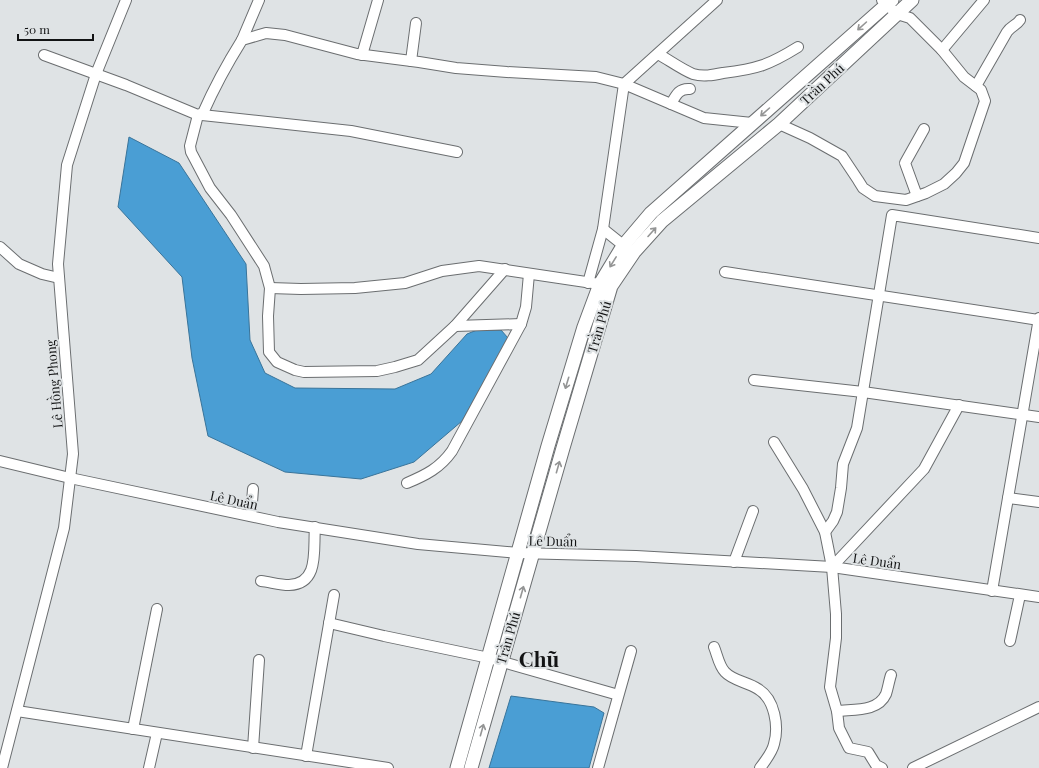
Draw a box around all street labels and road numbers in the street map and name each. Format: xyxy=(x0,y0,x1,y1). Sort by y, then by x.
street label: Trần Phú xyxy=(796,59,848,108)
street label: Trần Phú xyxy=(583,298,614,355)
street label: Lê Hồng Phong xyxy=(40,339,66,429)
street label: Lê Duẩn xyxy=(209,486,260,513)
street label: Lê Duẩn xyxy=(529,532,578,549)
street label: Lê Duẩn xyxy=(852,549,903,572)
street label: Trần Phú xyxy=(492,609,523,666)

